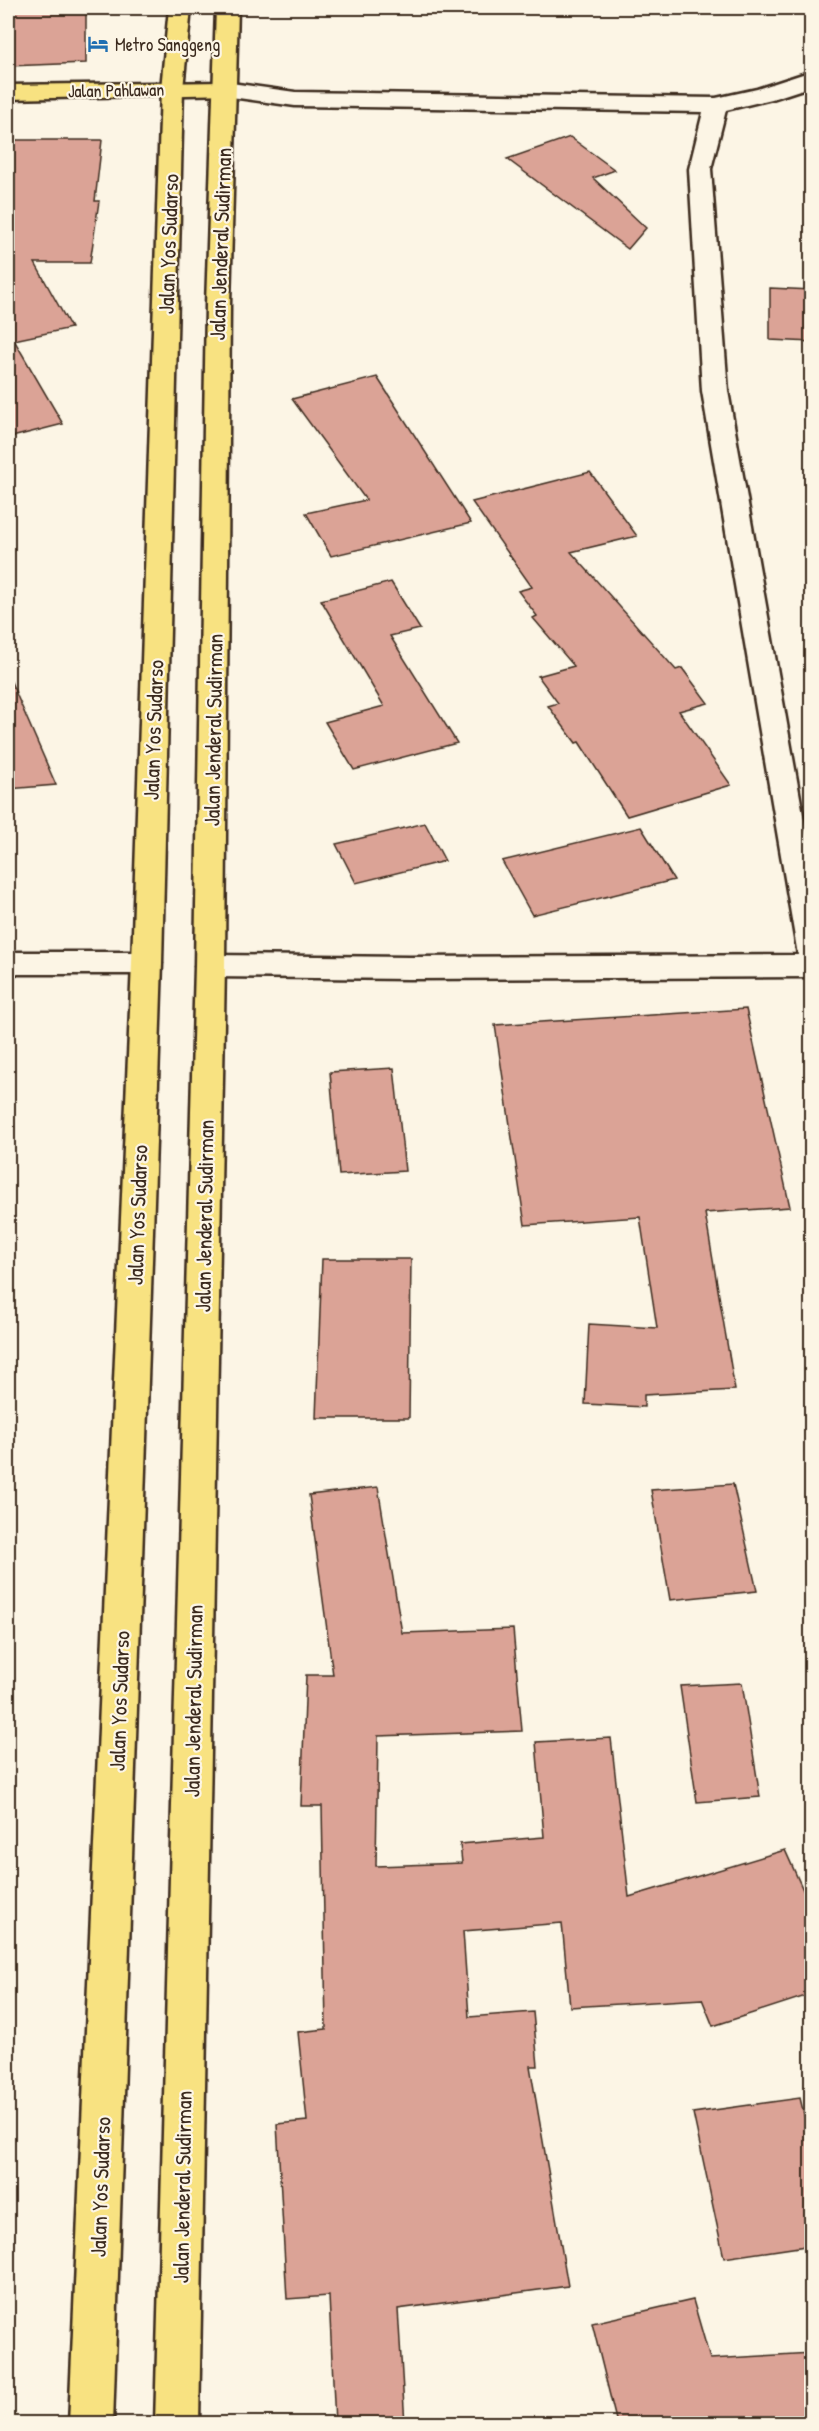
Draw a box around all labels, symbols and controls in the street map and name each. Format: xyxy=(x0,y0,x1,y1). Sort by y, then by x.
hotel icon: Metro Sanggeng xyxy=(86,32,110,56)
place label: Metro Sanggeng xyxy=(115,32,220,57)
street label: Jalan Pahlawan xyxy=(68,77,164,103)
street label: Jalan Jenderal Sudirman xyxy=(202,147,238,341)
street label: Jalan Yos Sudarso xyxy=(151,173,185,315)
street label: Jalan Jenderal Sudirman xyxy=(196,633,230,827)
street label: Jalan Yos Sudarso xyxy=(136,659,170,801)
street label: Jalan Jenderal Sudirman xyxy=(187,1119,221,1313)
street label: Jalan Yos Sudarso xyxy=(120,1144,154,1286)
street label: Jalan Jenderal Sudirman xyxy=(176,1604,210,1798)
street label: Jalan Yos Sudarso xyxy=(102,1630,136,1772)
street label: Jalan Jenderal Sudirman xyxy=(165,2090,199,2284)
street label: Jalan Yos Sudarso xyxy=(83,2116,117,2258)

